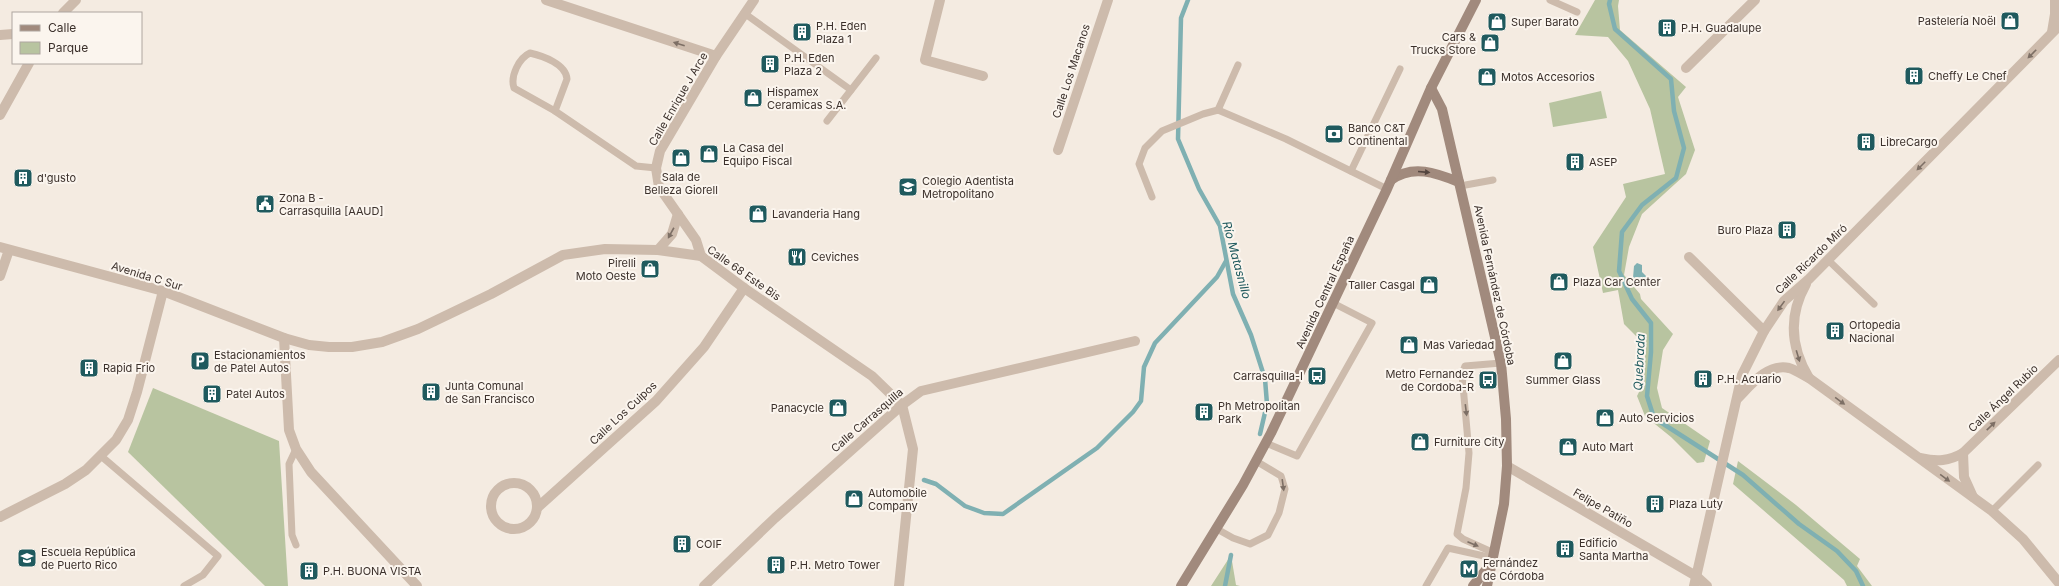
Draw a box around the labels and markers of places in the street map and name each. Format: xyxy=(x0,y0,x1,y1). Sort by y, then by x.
shop icon: Pastelería Noël xyxy=(1999,10,2021,32)
shop icon: Super Barato xyxy=(1486,11,1508,33)
place label: Pastelería Noël xyxy=(1918,14,1996,28)
place label: Super Barato xyxy=(1511,15,1579,29)
building icon: P.H. Guadalupe xyxy=(1656,17,1678,39)
place label: P.H. Eden Plaza 1 xyxy=(816,19,867,46)
building icon: P.H. Eden Plaza 1 xyxy=(791,21,813,43)
place label: P.H. Guadalupe xyxy=(1681,21,1761,35)
place label: Cars & Trucks Store xyxy=(1410,30,1476,57)
shop icon: Cars & Trucks Store xyxy=(1479,32,1501,54)
place label: P.H. Eden Plaza 2 xyxy=(784,51,835,78)
building icon: P.H. Eden Plaza 2 xyxy=(759,53,781,75)
building icon: Cheffy Le Chef xyxy=(1903,65,1925,87)
shop icon: Motos Accesorios xyxy=(1476,66,1498,88)
place label: Cheffy Le Chef xyxy=(1928,69,2007,83)
place label: Motos Accesorios xyxy=(1501,70,1595,84)
place label: Hispamex Ceramicas S.A. xyxy=(767,85,847,112)
shop icon: Hispamex Ceramicas S.A. xyxy=(742,87,764,109)
place label: Banco C&T Continental xyxy=(1348,121,1407,148)
bank icon: Banco C&T Continental xyxy=(1323,123,1345,145)
building icon: LibreCargo xyxy=(1855,131,1877,153)
place label: LibreCargo xyxy=(1880,135,1938,149)
place label: La Casa del Equipo Fiscal xyxy=(723,141,792,168)
shop icon: La Casa del Equipo Fiscal xyxy=(698,143,720,165)
shop icon: Sala de Belleza Giorell xyxy=(670,147,692,169)
building icon: ASEP xyxy=(1564,151,1586,173)
place label: ASEP xyxy=(1589,155,1617,169)
building icon: d'gusto xyxy=(12,167,34,189)
place label: Sala de Belleza Giorell xyxy=(644,170,718,197)
place label: d'gusto xyxy=(37,171,76,185)
place label: Colegio Adentista Metropolitano xyxy=(922,174,1014,201)
school or university icon: Colegio Adentista Metropolitano xyxy=(897,176,919,198)
place label: Zona B - Carrasquilla [AAUD] xyxy=(279,191,383,218)
public building icon: Zona B - Carrasquilla [AAUD] xyxy=(254,193,276,215)
shop icon: Lavanderia Hang xyxy=(747,203,769,225)
place label: Lavanderia Hang xyxy=(772,207,860,221)
building icon: Buro Plaza xyxy=(1776,219,1798,241)
place label: Buro Plaza xyxy=(1718,223,1773,237)
restaurant icon: Ceviches xyxy=(786,246,808,268)
place label: Ceviches xyxy=(811,250,859,264)
place label: Pirelli Moto Oeste xyxy=(576,256,636,283)
shop icon: Pirelli Moto Oeste xyxy=(639,258,661,280)
shop icon: Plaza Car Center xyxy=(1548,271,1570,293)
shop icon: Taller Casgal xyxy=(1418,274,1440,296)
place label: Plaza Car Center xyxy=(1573,275,1661,289)
place label: Taller Casgal xyxy=(1348,278,1415,292)
place label: Ortopedia Nacional xyxy=(1849,318,1901,345)
building icon: Ortopedia Nacional xyxy=(1824,320,1846,342)
shop icon: Mas Variedad xyxy=(1398,334,1420,356)
place label: Mas Variedad xyxy=(1423,338,1494,352)
place label: Estacionamientos de Patel Autos xyxy=(214,348,306,375)
parking icon: Estacionamientos de Patel Autos xyxy=(189,350,211,372)
shop icon: Summer Glass xyxy=(1552,350,1574,372)
building icon: Rapid Frio xyxy=(78,357,100,379)
place label: Rapid Frio xyxy=(103,361,156,375)
bus stop icon: Carrasquilla-I xyxy=(1306,365,1328,387)
place label: Metro Fernandez de Cordoba-R xyxy=(1385,367,1474,394)
building icon: P.H. Acuario xyxy=(1692,368,1714,390)
place label: Carrasquilla-I xyxy=(1233,369,1303,383)
bus stop icon: Metro Fernandez de Cordoba-R xyxy=(1477,369,1499,391)
place label: P.H. Acuario xyxy=(1717,372,1782,386)
place label: Summer Glass xyxy=(1525,373,1601,387)
place label: Junta Comunal de San Francisco xyxy=(445,379,535,406)
building icon: Junta Comunal de San Francisco xyxy=(420,381,442,403)
building icon: Patel Autos xyxy=(201,383,223,405)
place label: Patel Autos xyxy=(226,387,285,401)
shop icon: Panacycle xyxy=(827,397,849,419)
place label: Ph Metropolitan Park xyxy=(1218,399,1300,426)
place label: Panacycle xyxy=(771,401,824,415)
building icon: Ph Metropolitan Park xyxy=(1193,401,1215,423)
shop icon: Auto Servicios xyxy=(1594,407,1616,429)
place label: Auto Servicios xyxy=(1619,411,1694,425)
shop icon: Furniture City xyxy=(1409,431,1431,453)
place label: Furniture City xyxy=(1434,435,1504,449)
shop icon: Auto Mart xyxy=(1557,436,1579,458)
place label: Auto Mart xyxy=(1582,440,1634,454)
place label: Automobile Company xyxy=(868,486,927,513)
shop icon: Automobile Company xyxy=(843,488,865,510)
building icon: Plaza Luty xyxy=(1644,493,1666,515)
place label: Plaza Luty xyxy=(1669,497,1723,511)
building icon: COIF xyxy=(671,533,693,555)
place label: Edificio Santa Martha xyxy=(1579,536,1648,563)
place label: COIF xyxy=(696,537,722,551)
building icon: Edificio Santa Martha xyxy=(1554,538,1576,560)
place label: Escuela República de Puerto Rico xyxy=(41,545,136,572)
school or university icon: Escuela República de Puerto Rico xyxy=(16,547,38,569)
building icon: P.H. Metro Tower xyxy=(765,554,787,576)
place label: Fernández de Córdoba xyxy=(1483,556,1544,583)
place label: P.H. Metro Tower xyxy=(790,558,880,572)
metro station icon: Fernández de Córdoba xyxy=(1458,558,1480,580)
building icon: P.H. BUONA VISTA xyxy=(298,560,320,582)
place label: P.H. BUONA VISTA xyxy=(323,564,422,578)

